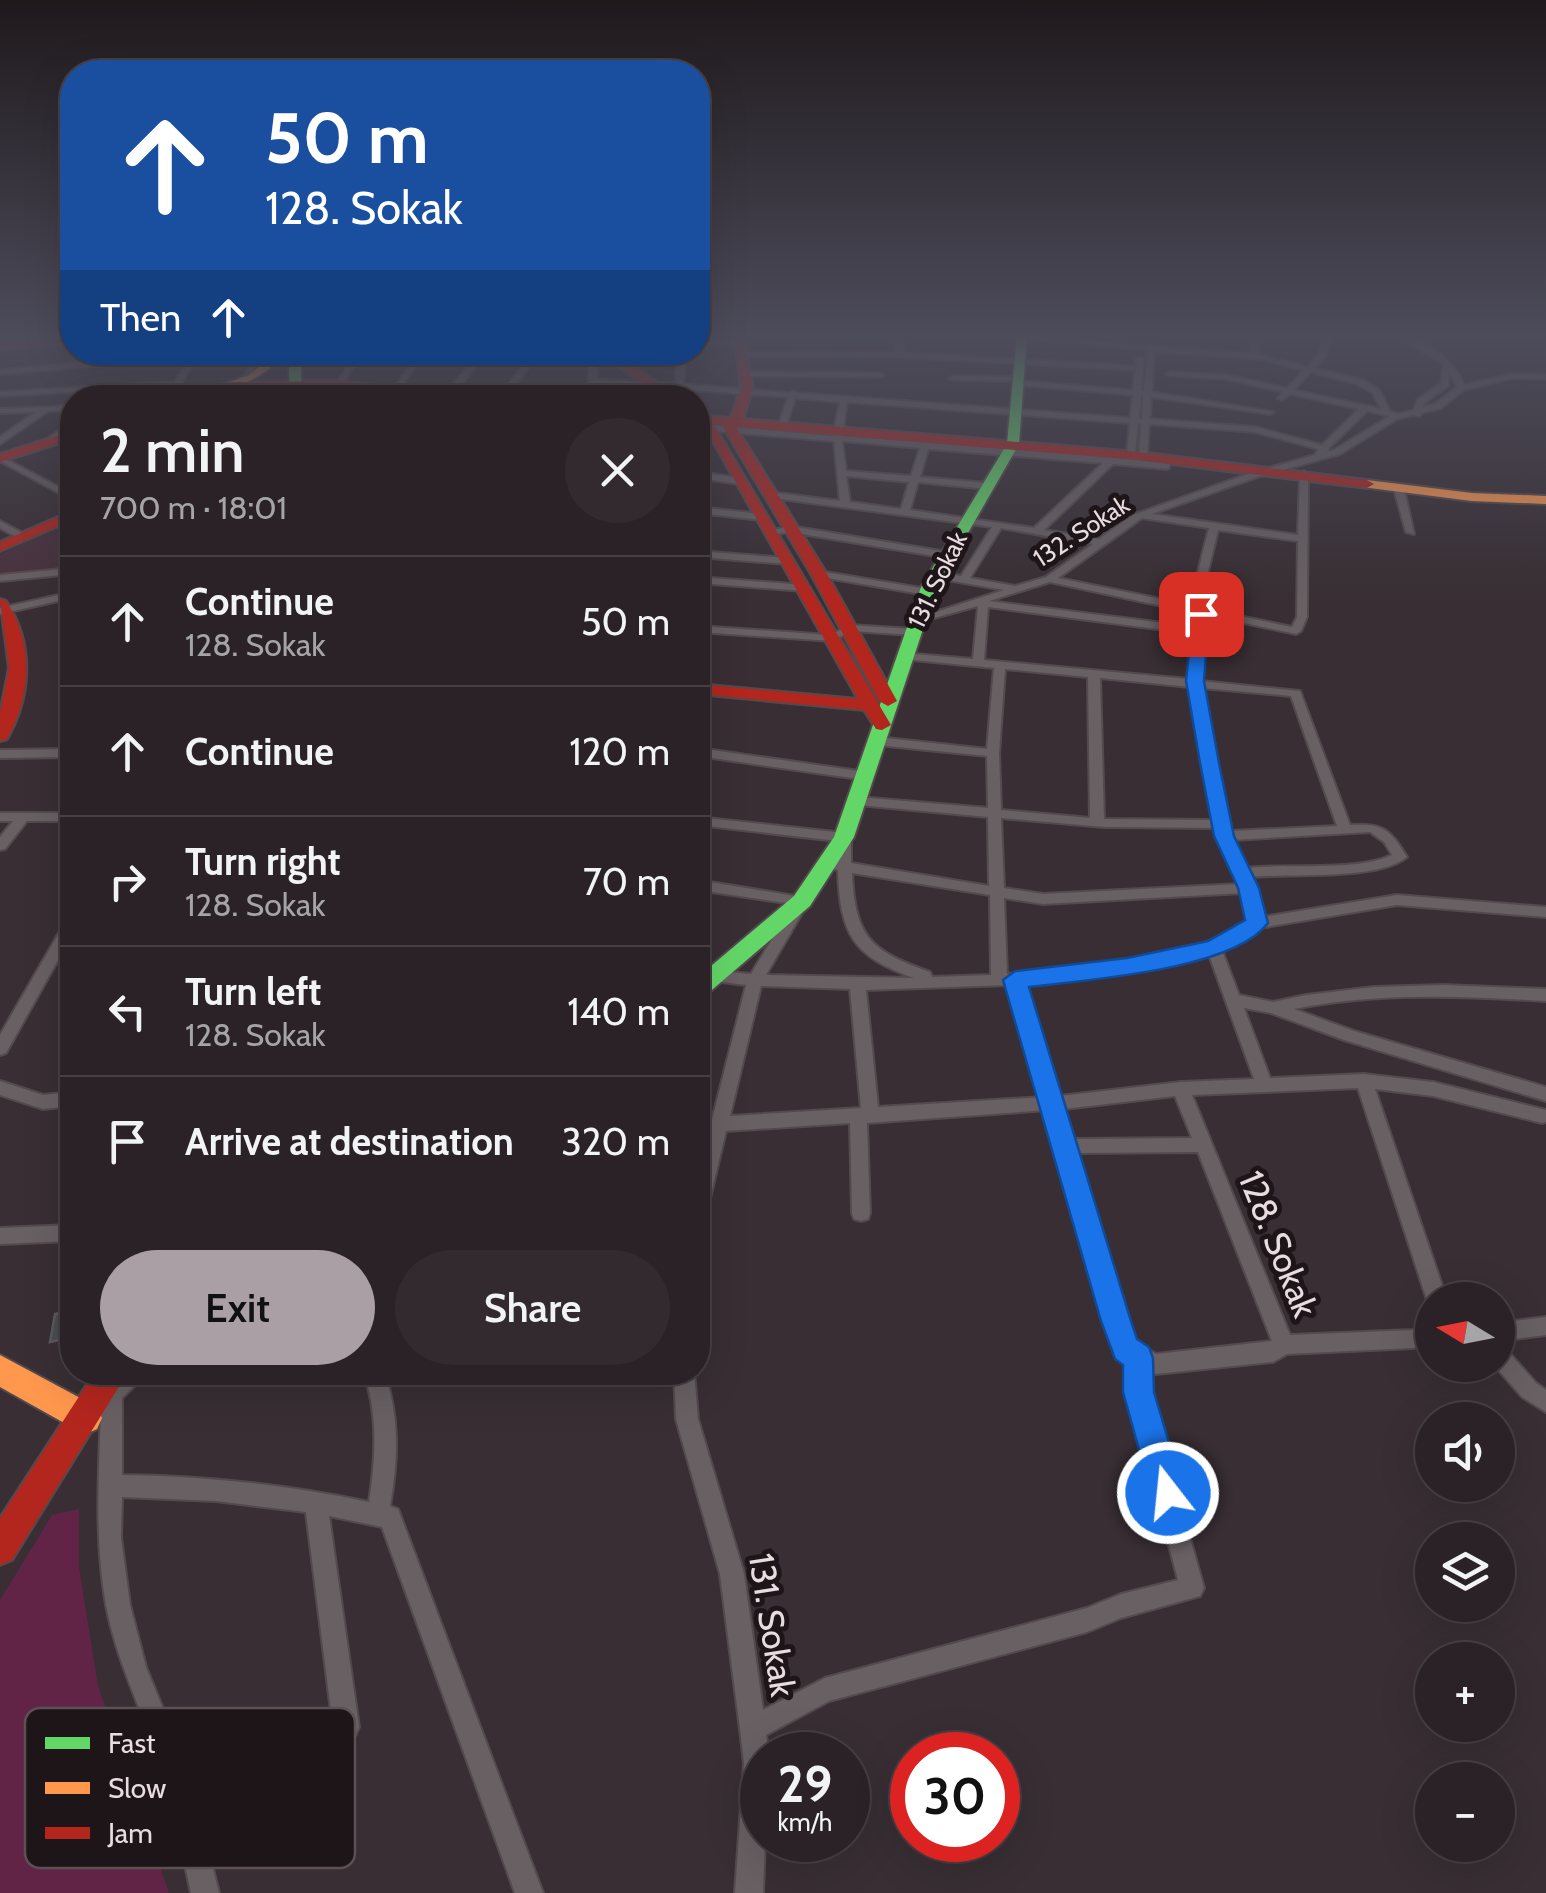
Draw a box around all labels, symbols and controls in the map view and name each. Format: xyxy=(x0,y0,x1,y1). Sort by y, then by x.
text: 50 m xyxy=(265,95,429,181)
icon: ahead xyxy=(100,100,230,230)
text: 128. Sokak xyxy=(265,181,463,235)
icon: ahead xyxy=(201,290,256,345)
text: Then xyxy=(100,294,181,341)
text: 2 min xyxy=(100,414,245,487)
button: close xyxy=(565,418,670,523)
text: 700 m · 18:01 xyxy=(100,488,287,527)
street label: 132. Sokak xyxy=(1027,489,1135,573)
street label: 131. Sokak xyxy=(901,526,973,633)
pin xyxy=(1159,572,1244,657)
text: Continue xyxy=(185,578,334,625)
icon: arrive xyxy=(1174,587,1229,642)
icon: ahead xyxy=(100,594,155,649)
text: 50 m xyxy=(581,598,670,645)
text: 128. Sokak xyxy=(185,625,326,664)
icon: ahead xyxy=(100,724,155,779)
text: Continue xyxy=(185,728,334,775)
text: 120 m xyxy=(569,728,670,775)
text: Turn right xyxy=(185,838,341,885)
icon: right xyxy=(100,854,155,909)
text: 70 m xyxy=(583,858,670,905)
text: 128. Sokak xyxy=(185,885,326,924)
text: Turn left xyxy=(185,968,321,1015)
icon: left xyxy=(100,984,155,1039)
text: 140 m xyxy=(567,988,670,1035)
text: 128. Sokak xyxy=(185,1015,326,1054)
icon: arrive xyxy=(100,1114,155,1169)
text: Arrive at destination xyxy=(185,1118,514,1165)
text: 320 m xyxy=(561,1118,670,1165)
street label: 128. Sokak xyxy=(1230,1164,1327,1323)
button: Exit xyxy=(100,1250,375,1365)
button: Share xyxy=(395,1250,670,1365)
north arrow xyxy=(1415,1282,1515,1382)
map controls xyxy=(1415,1282,1515,1862)
button: sound xyxy=(1415,1402,1515,1502)
position arrow xyxy=(1116,1441,1220,1545)
button: layers xyxy=(1415,1522,1515,1622)
street label: 131. Sokak xyxy=(740,1550,805,1700)
button: + xyxy=(1415,1642,1515,1742)
legend xyxy=(25,1708,355,1868)
text: Fast xyxy=(108,1726,156,1760)
speed limit sign: 30 xyxy=(890,1732,1020,1862)
text: 29 xyxy=(778,1754,832,1815)
button: − xyxy=(1415,1762,1515,1862)
text: Slow xyxy=(108,1771,166,1805)
text: km/h xyxy=(778,1807,832,1837)
text: Jam xyxy=(107,1816,153,1850)

